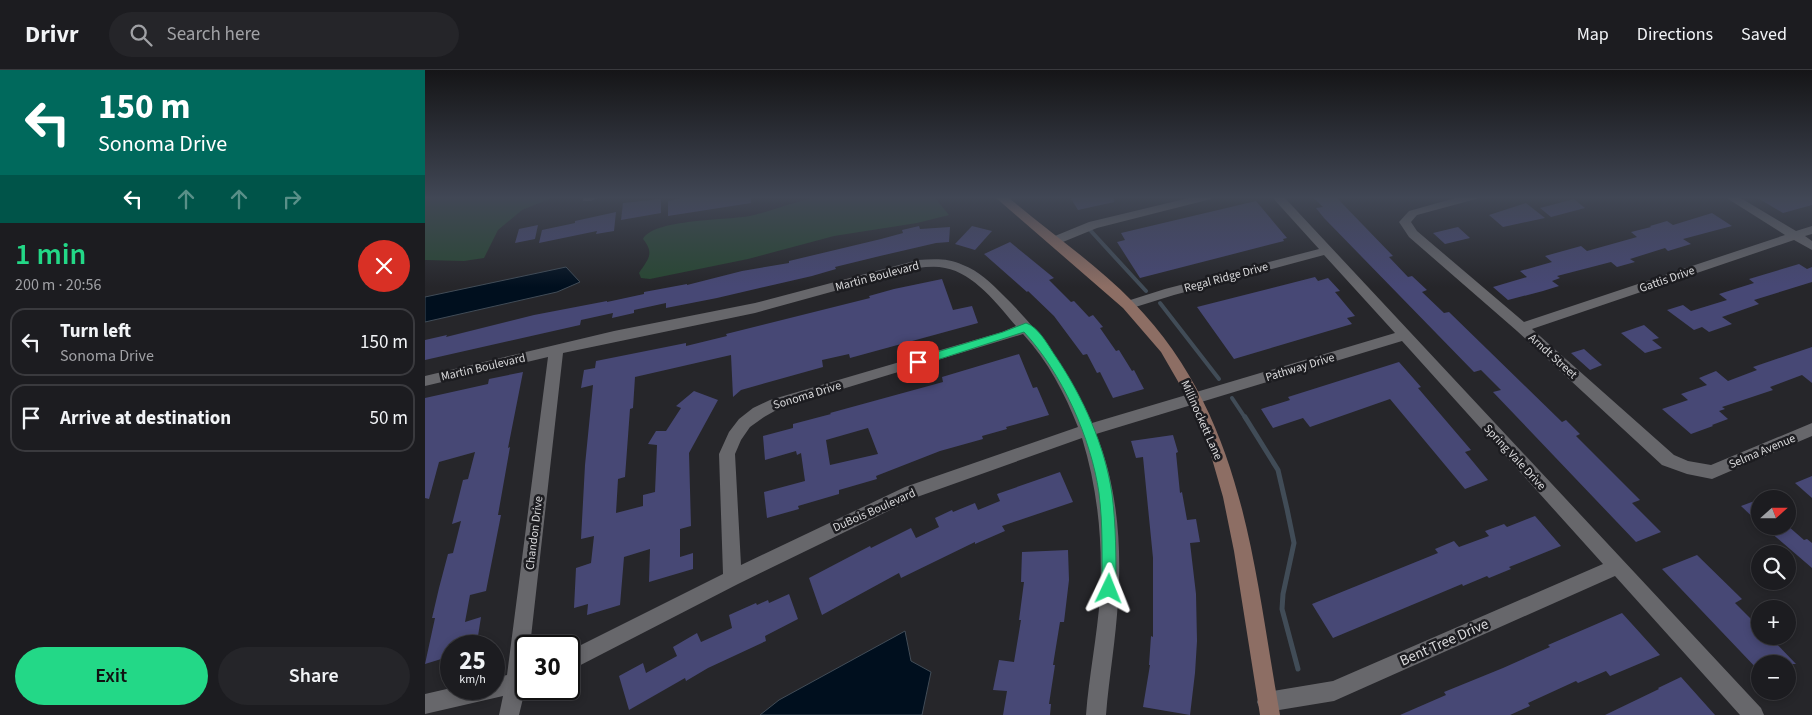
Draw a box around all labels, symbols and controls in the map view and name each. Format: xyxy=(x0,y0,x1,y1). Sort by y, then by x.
search box xyxy=(109,12,459,57)
text: Drivr xyxy=(25,17,79,52)
icon: search xyxy=(127,21,155,49)
text: Search here xyxy=(167,21,260,48)
text: Map xyxy=(1577,22,1609,47)
text: Directions xyxy=(1637,22,1713,47)
text: Saved xyxy=(1741,22,1787,47)
text: 150 m xyxy=(98,82,190,132)
icon: left xyxy=(15,90,80,155)
text: Sonoma Drive xyxy=(98,128,227,160)
icon: left xyxy=(119,185,147,213)
icon: ahead xyxy=(172,185,200,213)
icon: ahead xyxy=(225,185,253,213)
icon: right xyxy=(278,185,306,213)
text: 1 min xyxy=(15,233,86,276)
button: close xyxy=(358,240,410,292)
street label: Martin Boulevard xyxy=(833,257,921,296)
street label: Regal Ridge Drive xyxy=(1182,258,1270,297)
street label: Gattis Drive xyxy=(1637,262,1697,297)
text: 200 m · 20:56 xyxy=(15,274,102,296)
text: Turn left xyxy=(60,318,131,345)
icon: left xyxy=(17,328,45,356)
text: 150 m xyxy=(360,329,408,356)
street label: Arndt Street xyxy=(1525,330,1581,383)
pin xyxy=(897,341,939,383)
text: Sonoma Drive xyxy=(60,345,154,367)
icon: arrive xyxy=(904,348,932,376)
street label: Pathway Drive xyxy=(1264,349,1337,386)
street label: Martin Boulevard xyxy=(439,350,527,385)
street label: Sonoma Drive xyxy=(771,377,843,414)
street label: Millinockett Lane xyxy=(1176,378,1227,463)
icon: arrive xyxy=(17,404,45,432)
text: Arrive at destination xyxy=(60,405,231,432)
text: 50 m xyxy=(370,405,408,432)
street label: Spring Vale Drive xyxy=(1480,421,1550,494)
street label: Selma Avenue xyxy=(1726,430,1798,473)
street label: DuBois Boulevard xyxy=(830,485,918,536)
north arrow xyxy=(1751,490,1796,535)
map controls xyxy=(1751,490,1796,700)
street label: Chandon Drive xyxy=(522,495,547,571)
button: search xyxy=(1751,545,1796,590)
position arrow xyxy=(1082,562,1134,614)
button: + xyxy=(1751,600,1796,645)
street label: Bent Tree Drive xyxy=(1396,613,1492,671)
speed limit sign: 30 xyxy=(515,635,580,700)
text: 25 xyxy=(459,643,486,679)
button: Exit xyxy=(15,647,208,705)
button: Share xyxy=(218,647,410,705)
button: − xyxy=(1751,655,1796,700)
text: km/h xyxy=(459,671,486,688)

